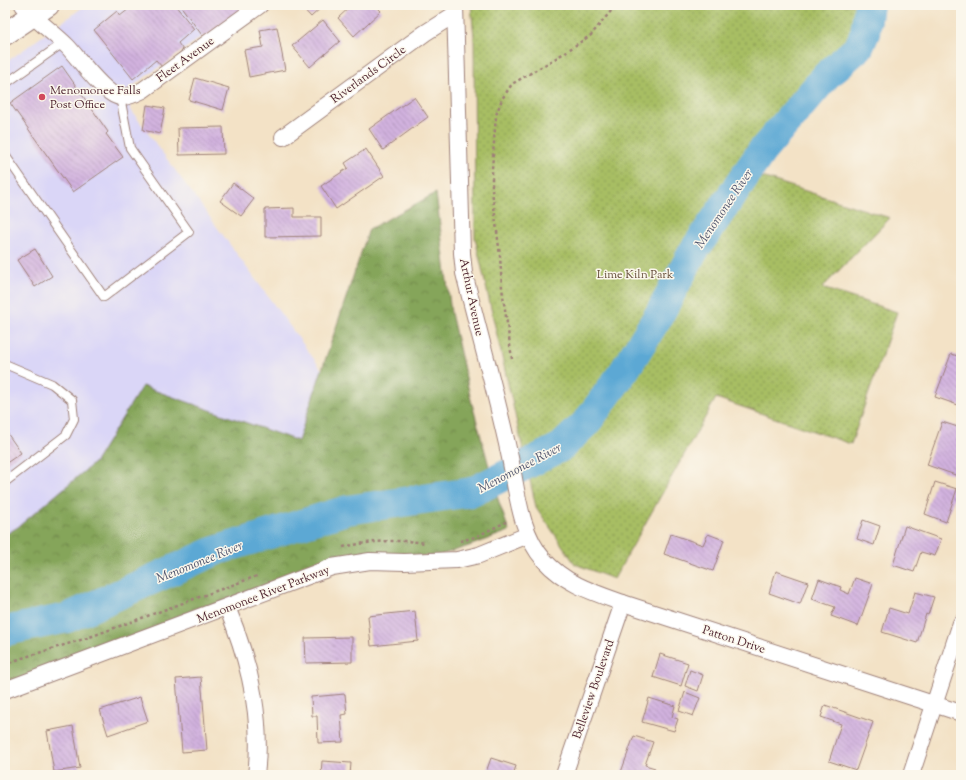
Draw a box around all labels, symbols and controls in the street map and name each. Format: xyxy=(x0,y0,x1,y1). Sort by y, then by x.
street label: Fleet Avenue xyxy=(153,32,219,87)
street label: Riverlands Circle xyxy=(327,41,410,108)
place label: Menomonee Falls Post Office xyxy=(50,82,141,114)
marker: Menomonee Falls Post Office xyxy=(37,92,47,102)
water label: Menomonee River xyxy=(691,166,758,252)
street label: Arthur Avenue xyxy=(454,257,488,338)
park label: Lime Kiln Park xyxy=(597,266,674,284)
water label: Menomonee River xyxy=(475,439,565,498)
water label: Menomonee River xyxy=(154,537,246,588)
street label: Menomonee River Parkway xyxy=(194,561,332,629)
street label: Patton Drive xyxy=(700,621,768,659)
street label: Belleview Boulevard xyxy=(568,637,619,742)

